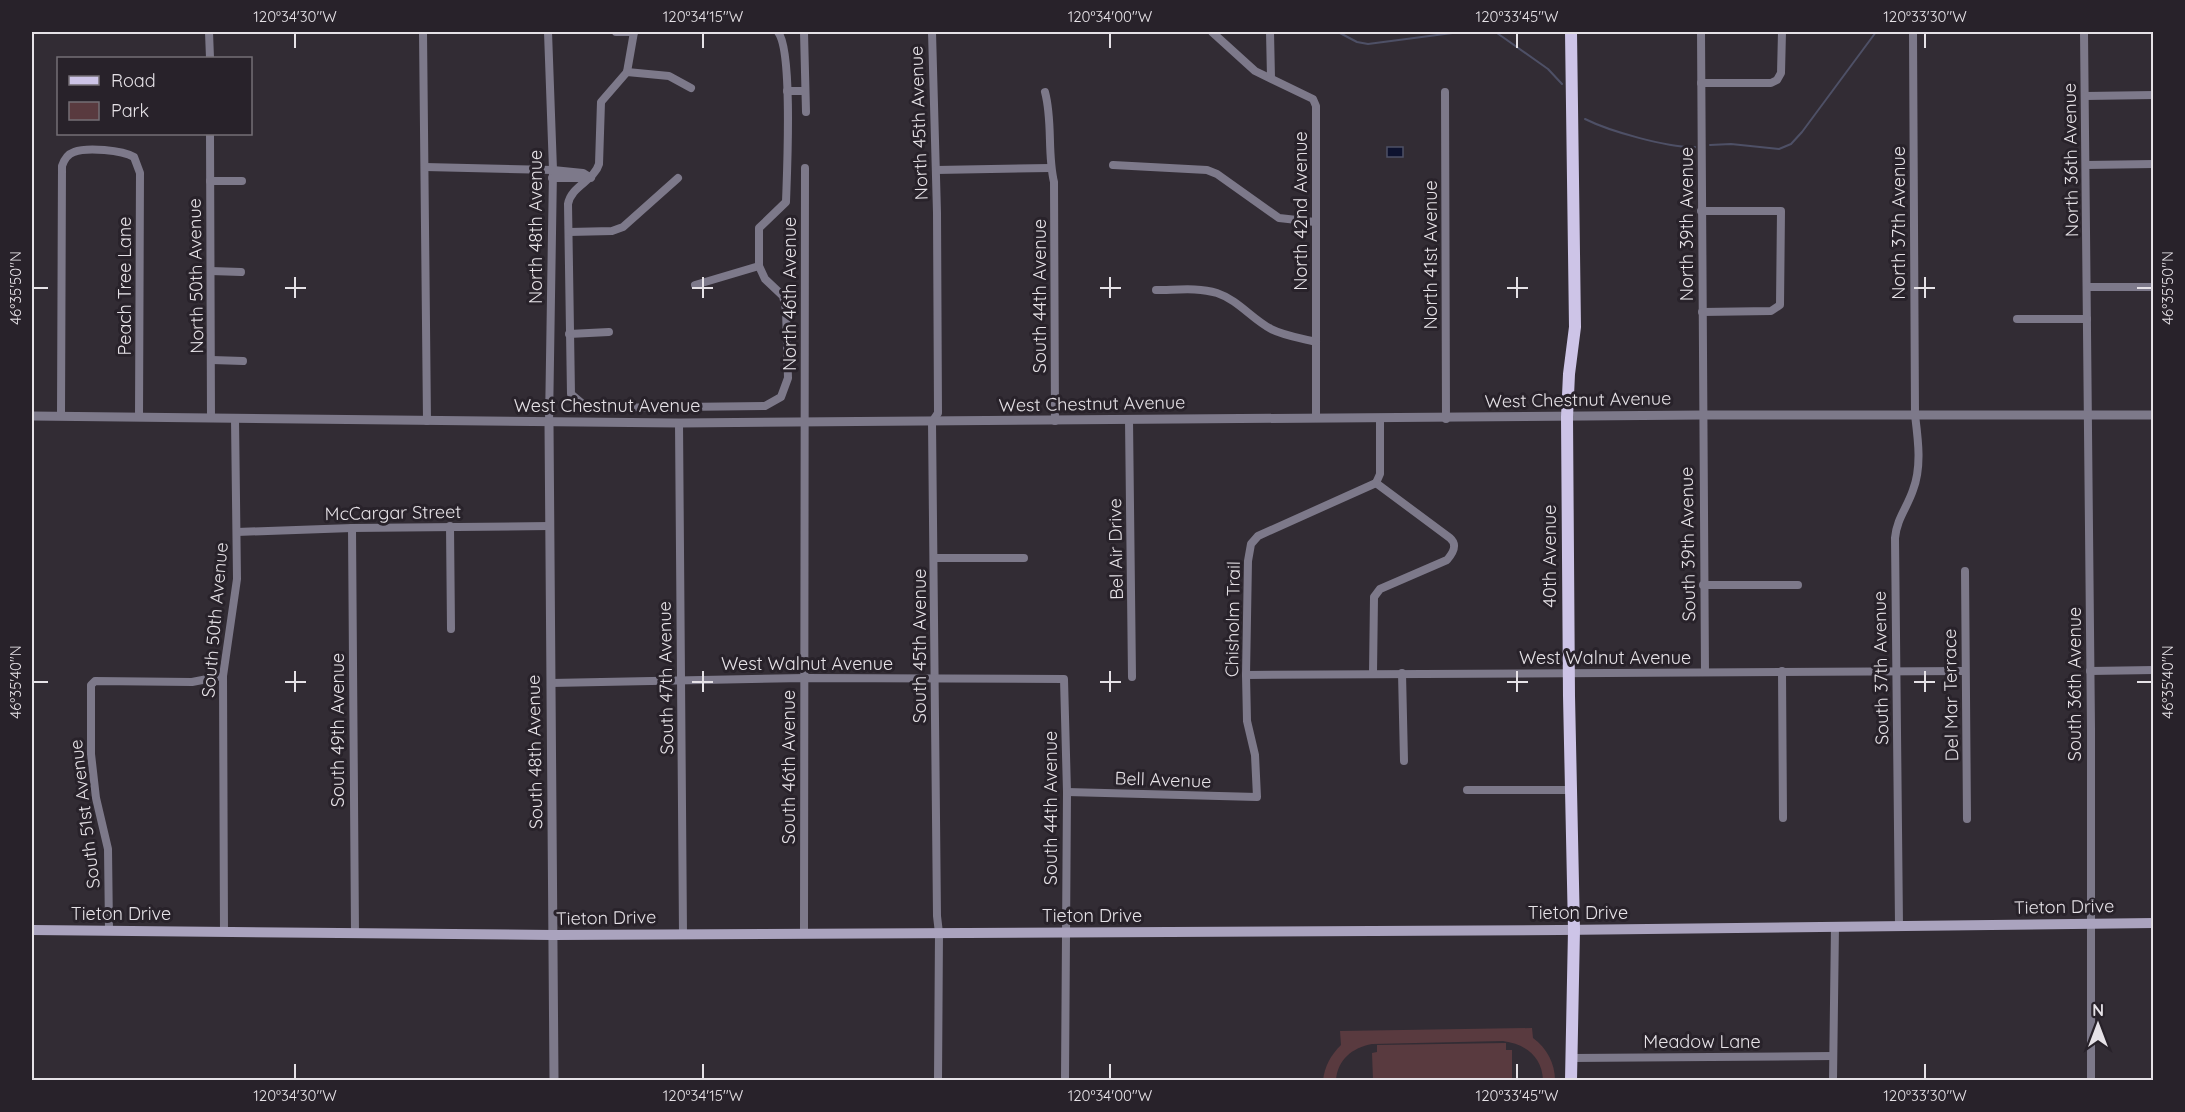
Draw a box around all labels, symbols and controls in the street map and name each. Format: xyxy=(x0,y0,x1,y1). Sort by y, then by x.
text: 120°34'30"W xyxy=(253,7,337,26)
text: 120°34'15"W xyxy=(663,7,744,26)
text: 120°34'00"W xyxy=(1068,7,1153,26)
text: 120°33'45"W xyxy=(1476,7,1559,26)
text: 120°33'30"W xyxy=(1883,7,1967,26)
street label: North 45th Avenue xyxy=(904,45,933,201)
legend xyxy=(57,57,252,135)
text: Road xyxy=(111,69,156,92)
street label: North 36th Avenue xyxy=(2058,83,2083,237)
text: Park xyxy=(111,99,149,122)
street label: North 42nd Avenue xyxy=(1289,131,1312,291)
street label: North 37th Avenue xyxy=(1887,146,1910,300)
street label: North 39th Avenue xyxy=(1675,147,1698,301)
street label: North 48th Avenue xyxy=(524,150,547,304)
street label: North 41st Avenue xyxy=(1419,180,1442,330)
street label: North 50th Avenue xyxy=(183,198,208,354)
street label: Peach Tree Lane xyxy=(113,217,136,355)
street label: North 46th Avenue xyxy=(778,217,801,371)
street label: South 44th Avenue xyxy=(1028,219,1051,373)
text: 46°35'50"N xyxy=(6,251,25,325)
text: 46°35'50"N xyxy=(2158,251,2177,325)
street label: West Chestnut Avenue xyxy=(1484,386,1672,413)
street label: West Chestnut Avenue xyxy=(998,390,1186,417)
street label: West Chestnut Avenue xyxy=(514,394,700,417)
street label: South 39th Avenue xyxy=(1675,466,1700,622)
street label: Bel Air Drive xyxy=(1103,498,1128,600)
street label: McCargar Street xyxy=(324,500,461,525)
street label: 40th Avenue xyxy=(1538,505,1561,608)
street label: South 50th Avenue xyxy=(196,541,233,699)
street label: Chisholm Trail xyxy=(1220,561,1245,677)
street label: South 45th Avenue xyxy=(908,569,931,723)
street label: South 37th Avenue xyxy=(1868,591,1893,745)
street label: South 47th Avenue xyxy=(653,601,678,755)
street label: South 36th Avenue xyxy=(2063,607,2086,761)
street label: Del Mar Terrace xyxy=(1938,628,1963,762)
text: 46°35'40"N xyxy=(6,645,25,719)
text: 46°35'40"N xyxy=(2158,645,2177,719)
street label: West Walnut Avenue xyxy=(1519,646,1691,669)
street label: West Walnut Avenue xyxy=(721,652,893,675)
street label: South 49th Avenue xyxy=(326,653,349,807)
street label: South 48th Avenue xyxy=(522,675,547,829)
street label: South 46th Avenue xyxy=(777,690,800,844)
street label: South 44th Avenue xyxy=(1039,731,1062,885)
street label: South 51st Avenue xyxy=(64,738,105,890)
street label: Bell Avenue xyxy=(1114,766,1212,793)
street label: Tieton Drive xyxy=(2014,894,2114,919)
street label: Tieton Drive xyxy=(1528,901,1628,924)
street label: Tieton Drive xyxy=(71,902,171,925)
street label: Tieton Drive xyxy=(1042,904,1142,927)
street label: Tieton Drive xyxy=(556,905,656,930)
north arrow xyxy=(2068,995,2128,1055)
text: N xyxy=(2092,1000,2104,1020)
street label: Meadow Lane xyxy=(1643,1030,1761,1053)
text: 120°34'30"W xyxy=(253,1086,337,1105)
text: 120°34'15"W xyxy=(663,1086,744,1105)
text: 120°34'00"W xyxy=(1068,1086,1153,1105)
text: 120°33'45"W xyxy=(1476,1086,1559,1105)
text: 120°33'30"W xyxy=(1883,1086,1967,1105)

